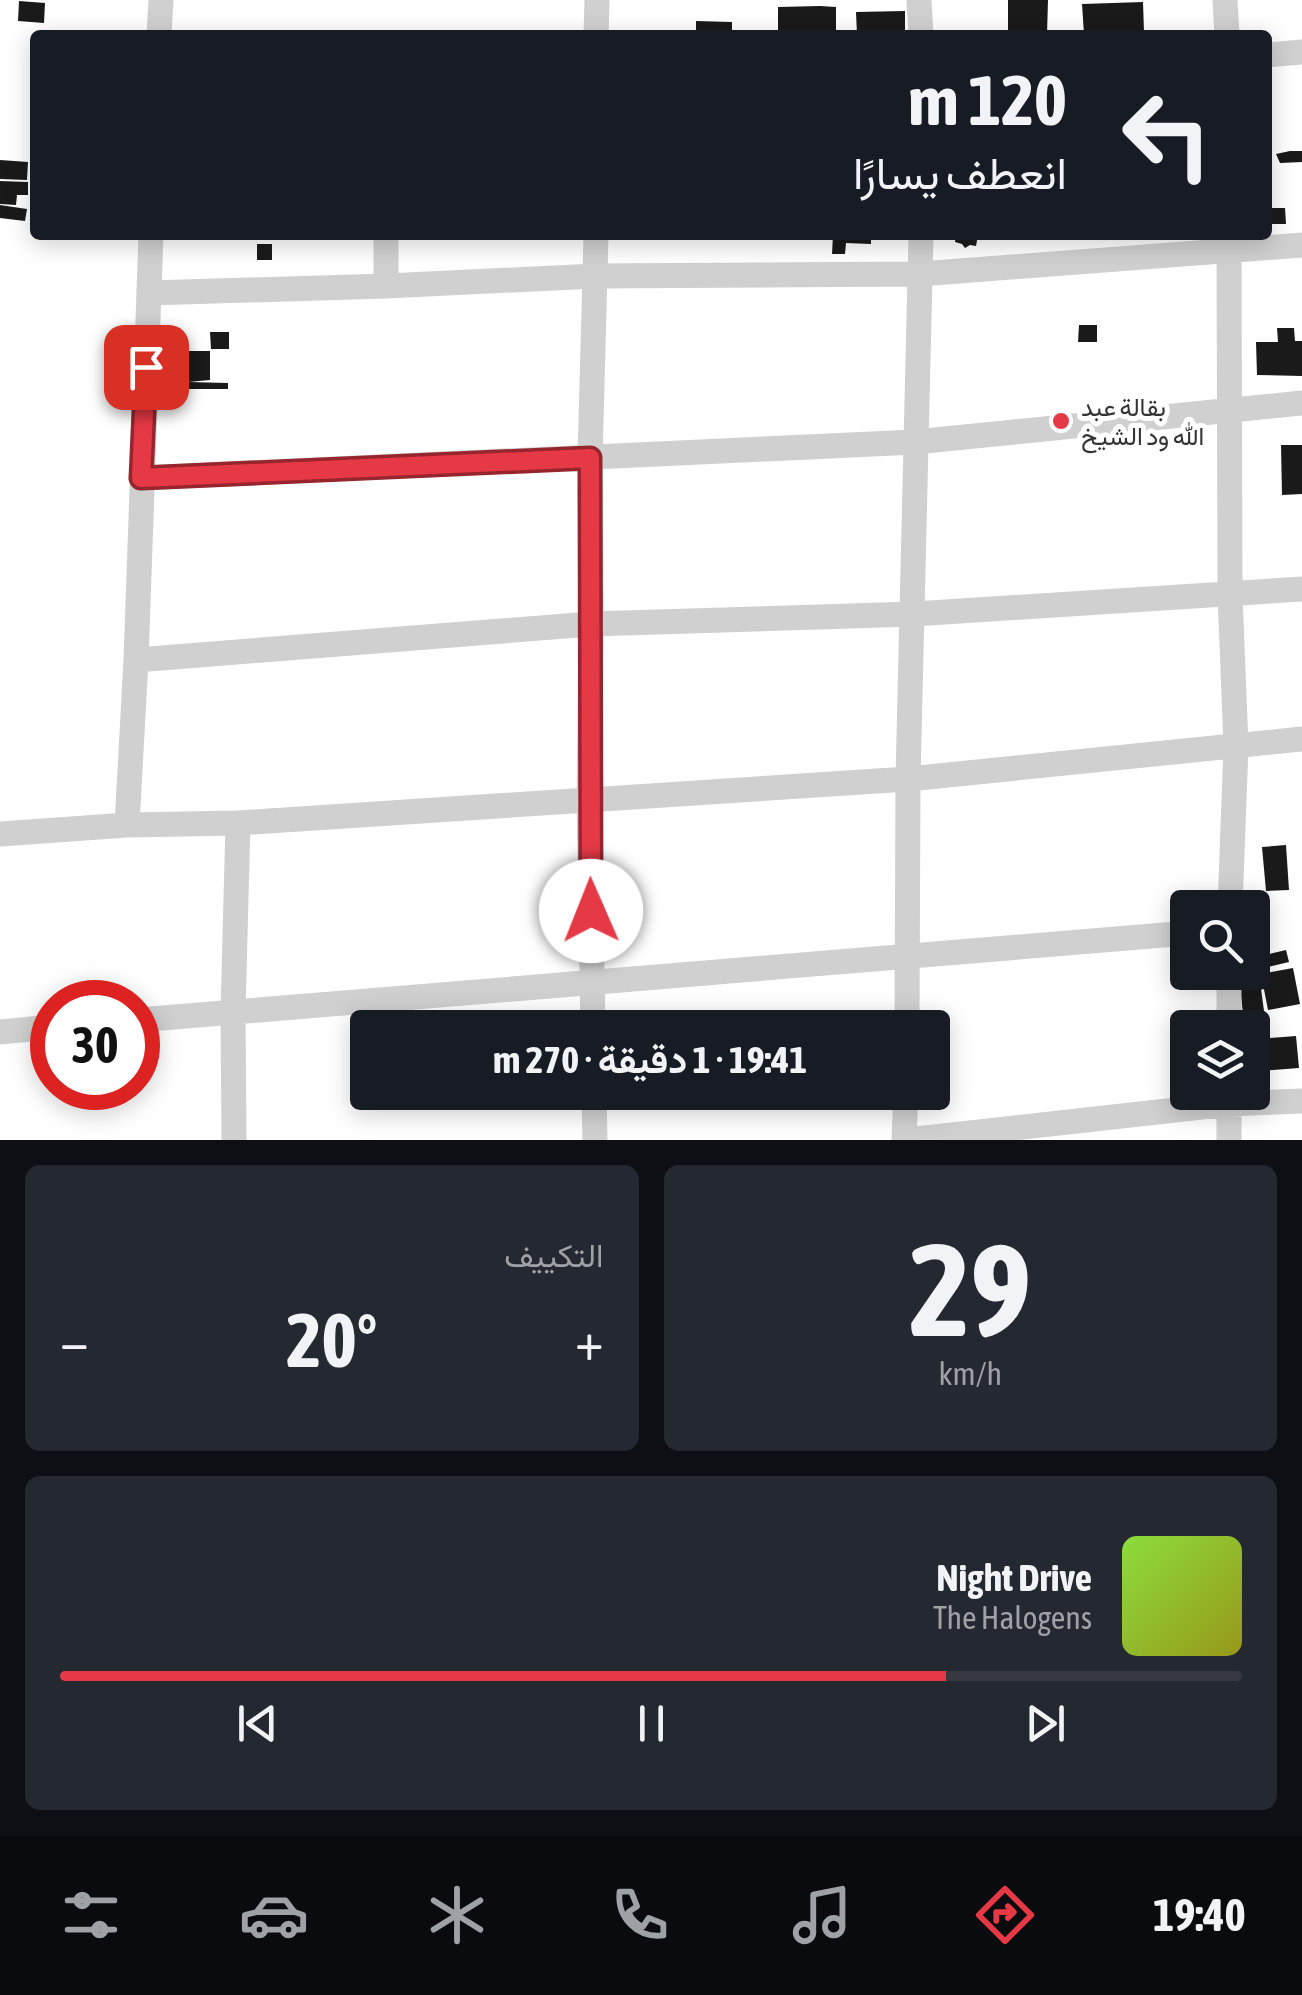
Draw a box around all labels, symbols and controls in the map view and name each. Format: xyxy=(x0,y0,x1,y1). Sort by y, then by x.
text: 120 m xyxy=(908,60,1067,140)
icon: left xyxy=(1102,70,1232,200)
text: انعطف يسارًا xyxy=(853,147,1067,199)
pin xyxy=(104,325,189,410)
icon: arrive xyxy=(119,340,174,395)
place label: بقالة عبد الله ود الشيخ xyxy=(1081,393,1204,454)
marker: بقالة عبد الله ود الشيخ xyxy=(1050,410,1072,432)
position arrow xyxy=(539,859,643,963)
map controls xyxy=(1170,890,1270,1110)
button: search xyxy=(1170,890,1270,990)
speed limit sign: 30 xyxy=(30,980,160,1110)
button: layers xyxy=(1170,1010,1270,1110)
text: 19:41 · 1 دقيقة · 270 m xyxy=(493,1038,807,1081)
text: 29 xyxy=(909,1215,1031,1364)
text: التكييف xyxy=(504,1237,604,1274)
text: 20° xyxy=(286,1297,377,1383)
text: − xyxy=(60,1309,89,1372)
text: + xyxy=(575,1309,603,1372)
text: km/h xyxy=(939,1355,1002,1392)
text: Night Drive xyxy=(936,1556,1092,1599)
text: The Halogens xyxy=(933,1599,1092,1636)
icon: previous xyxy=(230,1696,285,1751)
icon: pause xyxy=(624,1696,679,1751)
icon: next xyxy=(1018,1696,1073,1751)
icon: filters xyxy=(56,1880,126,1950)
icon: car xyxy=(239,1880,309,1950)
icon: climate xyxy=(422,1880,492,1950)
icon: phone xyxy=(605,1880,675,1950)
icon: music xyxy=(787,1880,857,1950)
icon: directions xyxy=(970,1880,1040,1950)
text: 19:40 xyxy=(1153,1889,1246,1941)

